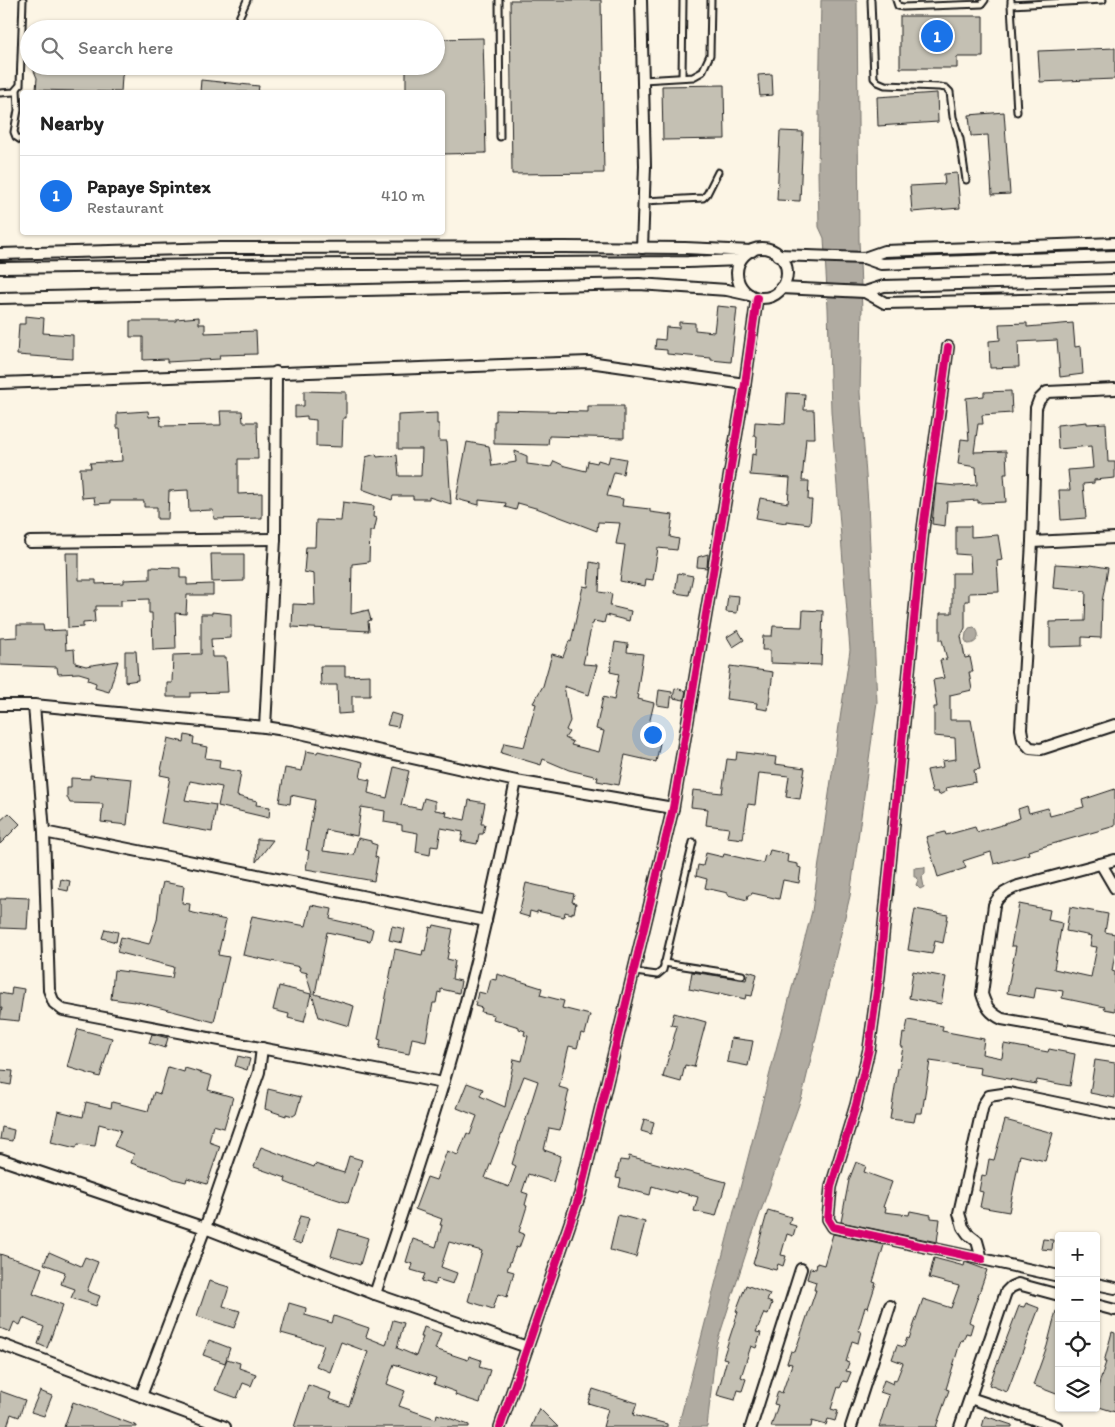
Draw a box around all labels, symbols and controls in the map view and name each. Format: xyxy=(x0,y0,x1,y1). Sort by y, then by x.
pin: 1 xyxy=(921,17,953,55)
search box xyxy=(20,20,445,75)
icon: search xyxy=(38,34,66,62)
text: Search here xyxy=(78,36,173,59)
text: Nearby xyxy=(40,110,104,135)
text: Papaye Spintex xyxy=(87,175,211,198)
text: 1 xyxy=(52,186,60,205)
text: 410 m xyxy=(381,186,425,205)
text: Restaurant xyxy=(87,198,164,217)
your location xyxy=(640,722,666,748)
map controls xyxy=(1055,1232,1100,1412)
button: + xyxy=(1055,1232,1100,1277)
button: − xyxy=(1055,1277,1100,1322)
button: locate xyxy=(1055,1322,1100,1367)
button: layers xyxy=(1055,1367,1100,1412)

